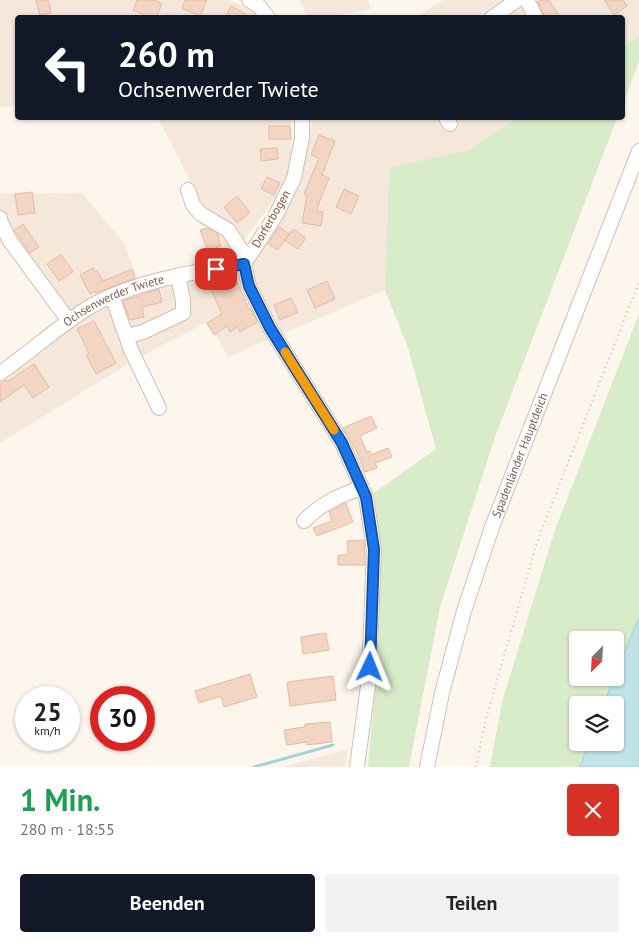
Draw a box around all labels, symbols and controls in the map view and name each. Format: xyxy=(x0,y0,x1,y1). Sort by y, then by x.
text: 260 m xyxy=(118,31,215,77)
icon: left xyxy=(35,35,100,100)
text: Ochsenwerder Twiete xyxy=(118,75,319,103)
street label: Dorferbogen xyxy=(248,187,293,250)
pin xyxy=(195,248,237,290)
icon: arrive xyxy=(202,255,230,283)
street label: Ochsenwerder Twiete xyxy=(60,271,165,330)
street label: Spadenländer Hauptdeich xyxy=(488,390,551,520)
north arrow xyxy=(569,631,624,686)
map controls xyxy=(569,631,624,751)
position arrow xyxy=(343,640,395,692)
speed limit sign: 30 xyxy=(90,686,155,751)
text: 25 xyxy=(33,696,62,728)
button: layers xyxy=(569,696,624,751)
text: km/h xyxy=(34,723,61,738)
text: 1 Min. xyxy=(20,780,100,819)
button: close xyxy=(567,784,619,836)
text: 280 m · 18:55 xyxy=(20,819,115,839)
button: Beenden xyxy=(20,874,315,932)
button: Teilen xyxy=(325,874,619,932)

